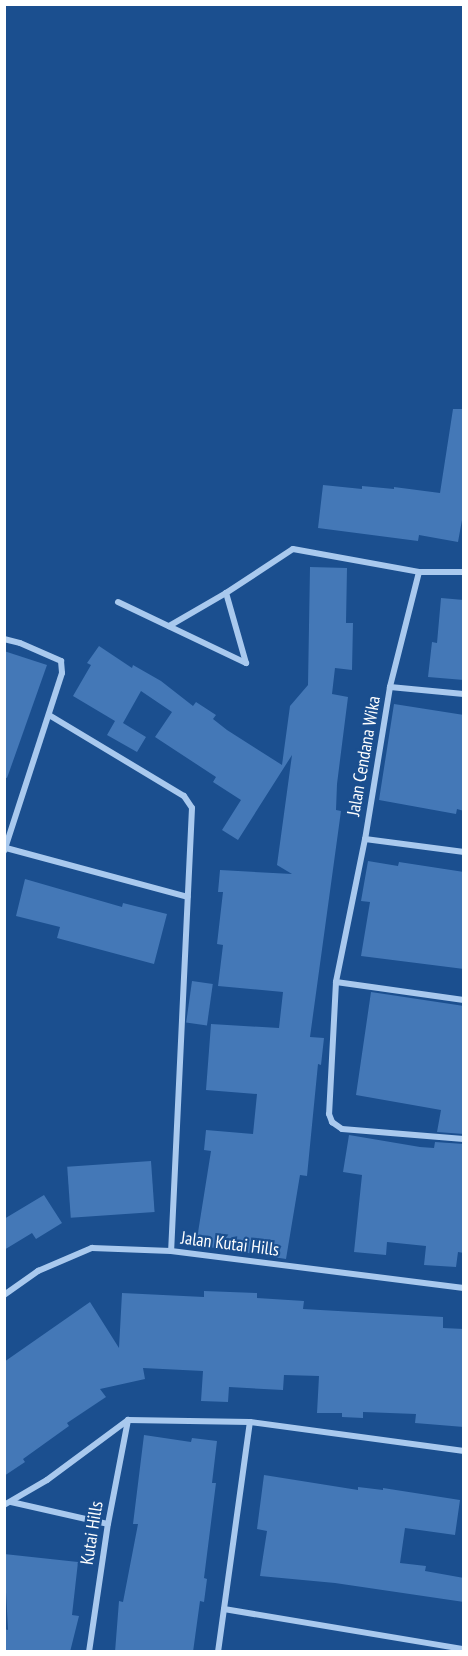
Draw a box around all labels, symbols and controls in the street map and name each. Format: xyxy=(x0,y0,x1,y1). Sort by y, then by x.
street label: Jalan Cendana Wika xyxy=(343,694,385,818)
street label: Jalan Kutai Hills xyxy=(180,1227,280,1261)
street label: Kutai Hills xyxy=(76,1500,108,1566)

